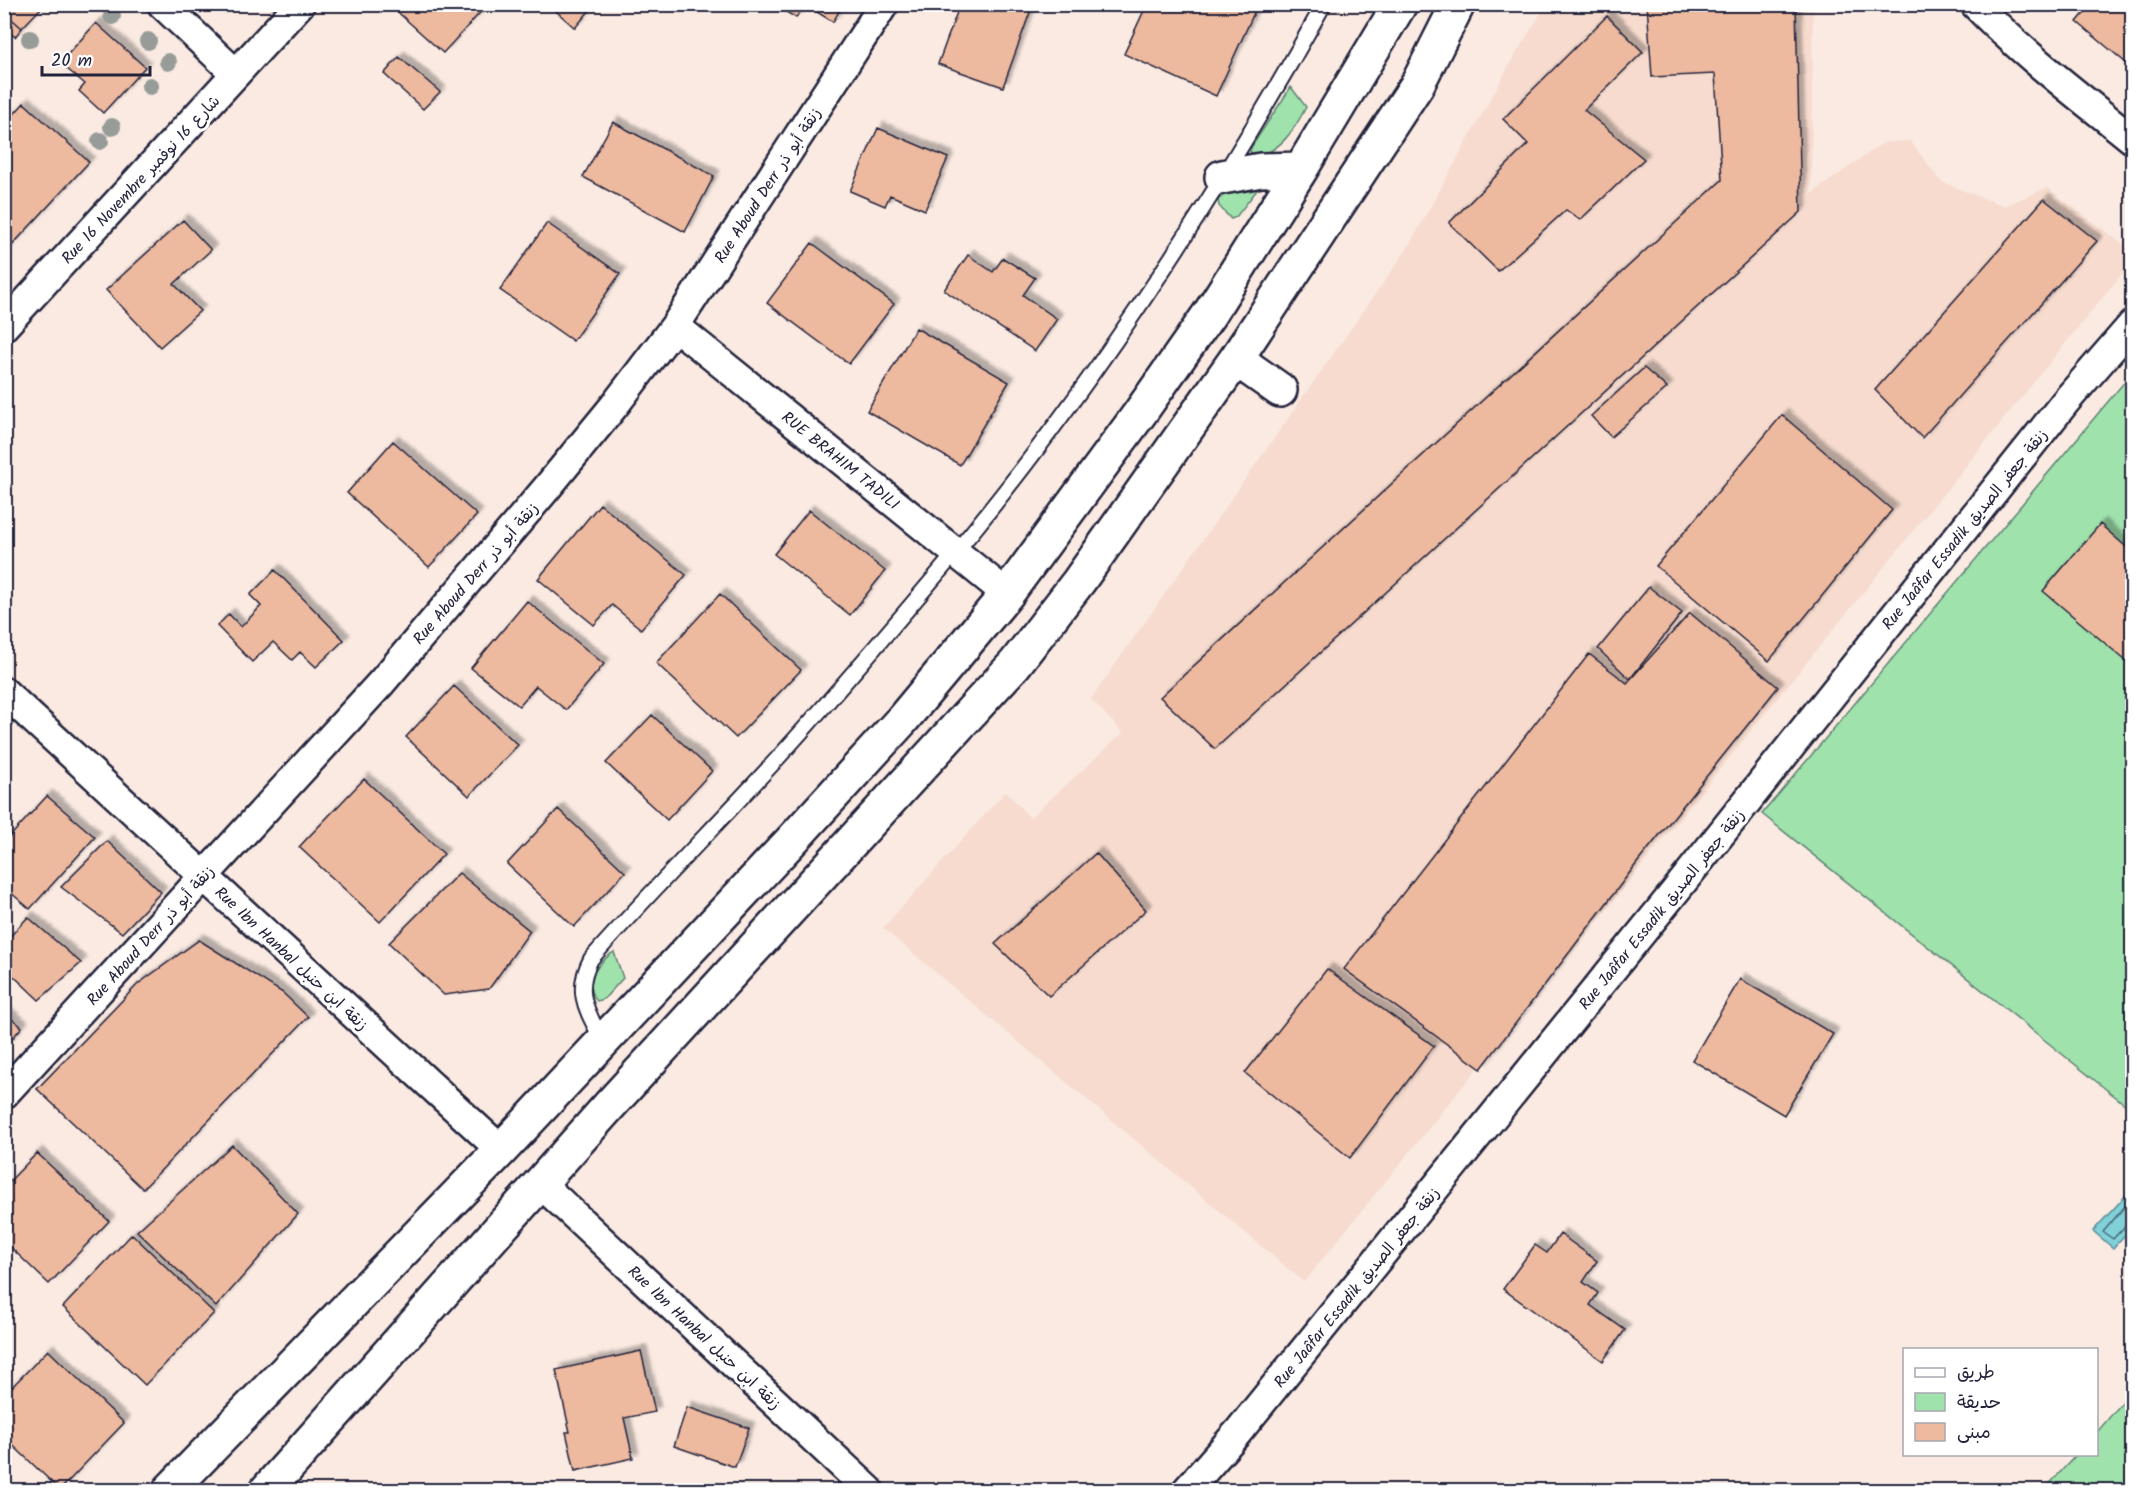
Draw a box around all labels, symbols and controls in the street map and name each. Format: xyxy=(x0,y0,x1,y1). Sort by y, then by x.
scale bar xyxy=(42,39,150,77)
text: 20 m xyxy=(51,47,92,76)
street label: Rue 16 Novembre شارع 16 نوفمبر xyxy=(56,90,227,270)
street label: Rue Aboud Derr زنقة أبو ذر xyxy=(708,103,828,269)
street label: RUE BRAHIM TADILI xyxy=(775,406,905,517)
street label: Rue Jaâfar Essadik زنقة جعفر الصديق xyxy=(1876,424,2054,636)
street label: Rue Aboud Derr زنقة أبو ذر xyxy=(407,497,545,651)
street label: Rue Jaâfar Essadik زنقة جعفر الصديق xyxy=(1573,804,1751,1016)
street label: Rue Aboud Derr زنقة أبو ذر xyxy=(81,860,221,1012)
street label: Rue Ibn Hanbal زنقة ابن حنبل xyxy=(209,881,373,1037)
street label: Rue Jaâfar Essadik زنقة جعفر الصديق xyxy=(1268,1182,1446,1394)
street label: Rue Ibn Hanbal زنقة ابن حنبل xyxy=(622,1260,786,1416)
legend xyxy=(1903,1348,2098,1456)
text: طريق xyxy=(1957,1359,1995,1388)
text: حديقة xyxy=(1957,1389,2001,1418)
text: مبنى xyxy=(1957,1419,1991,1448)

